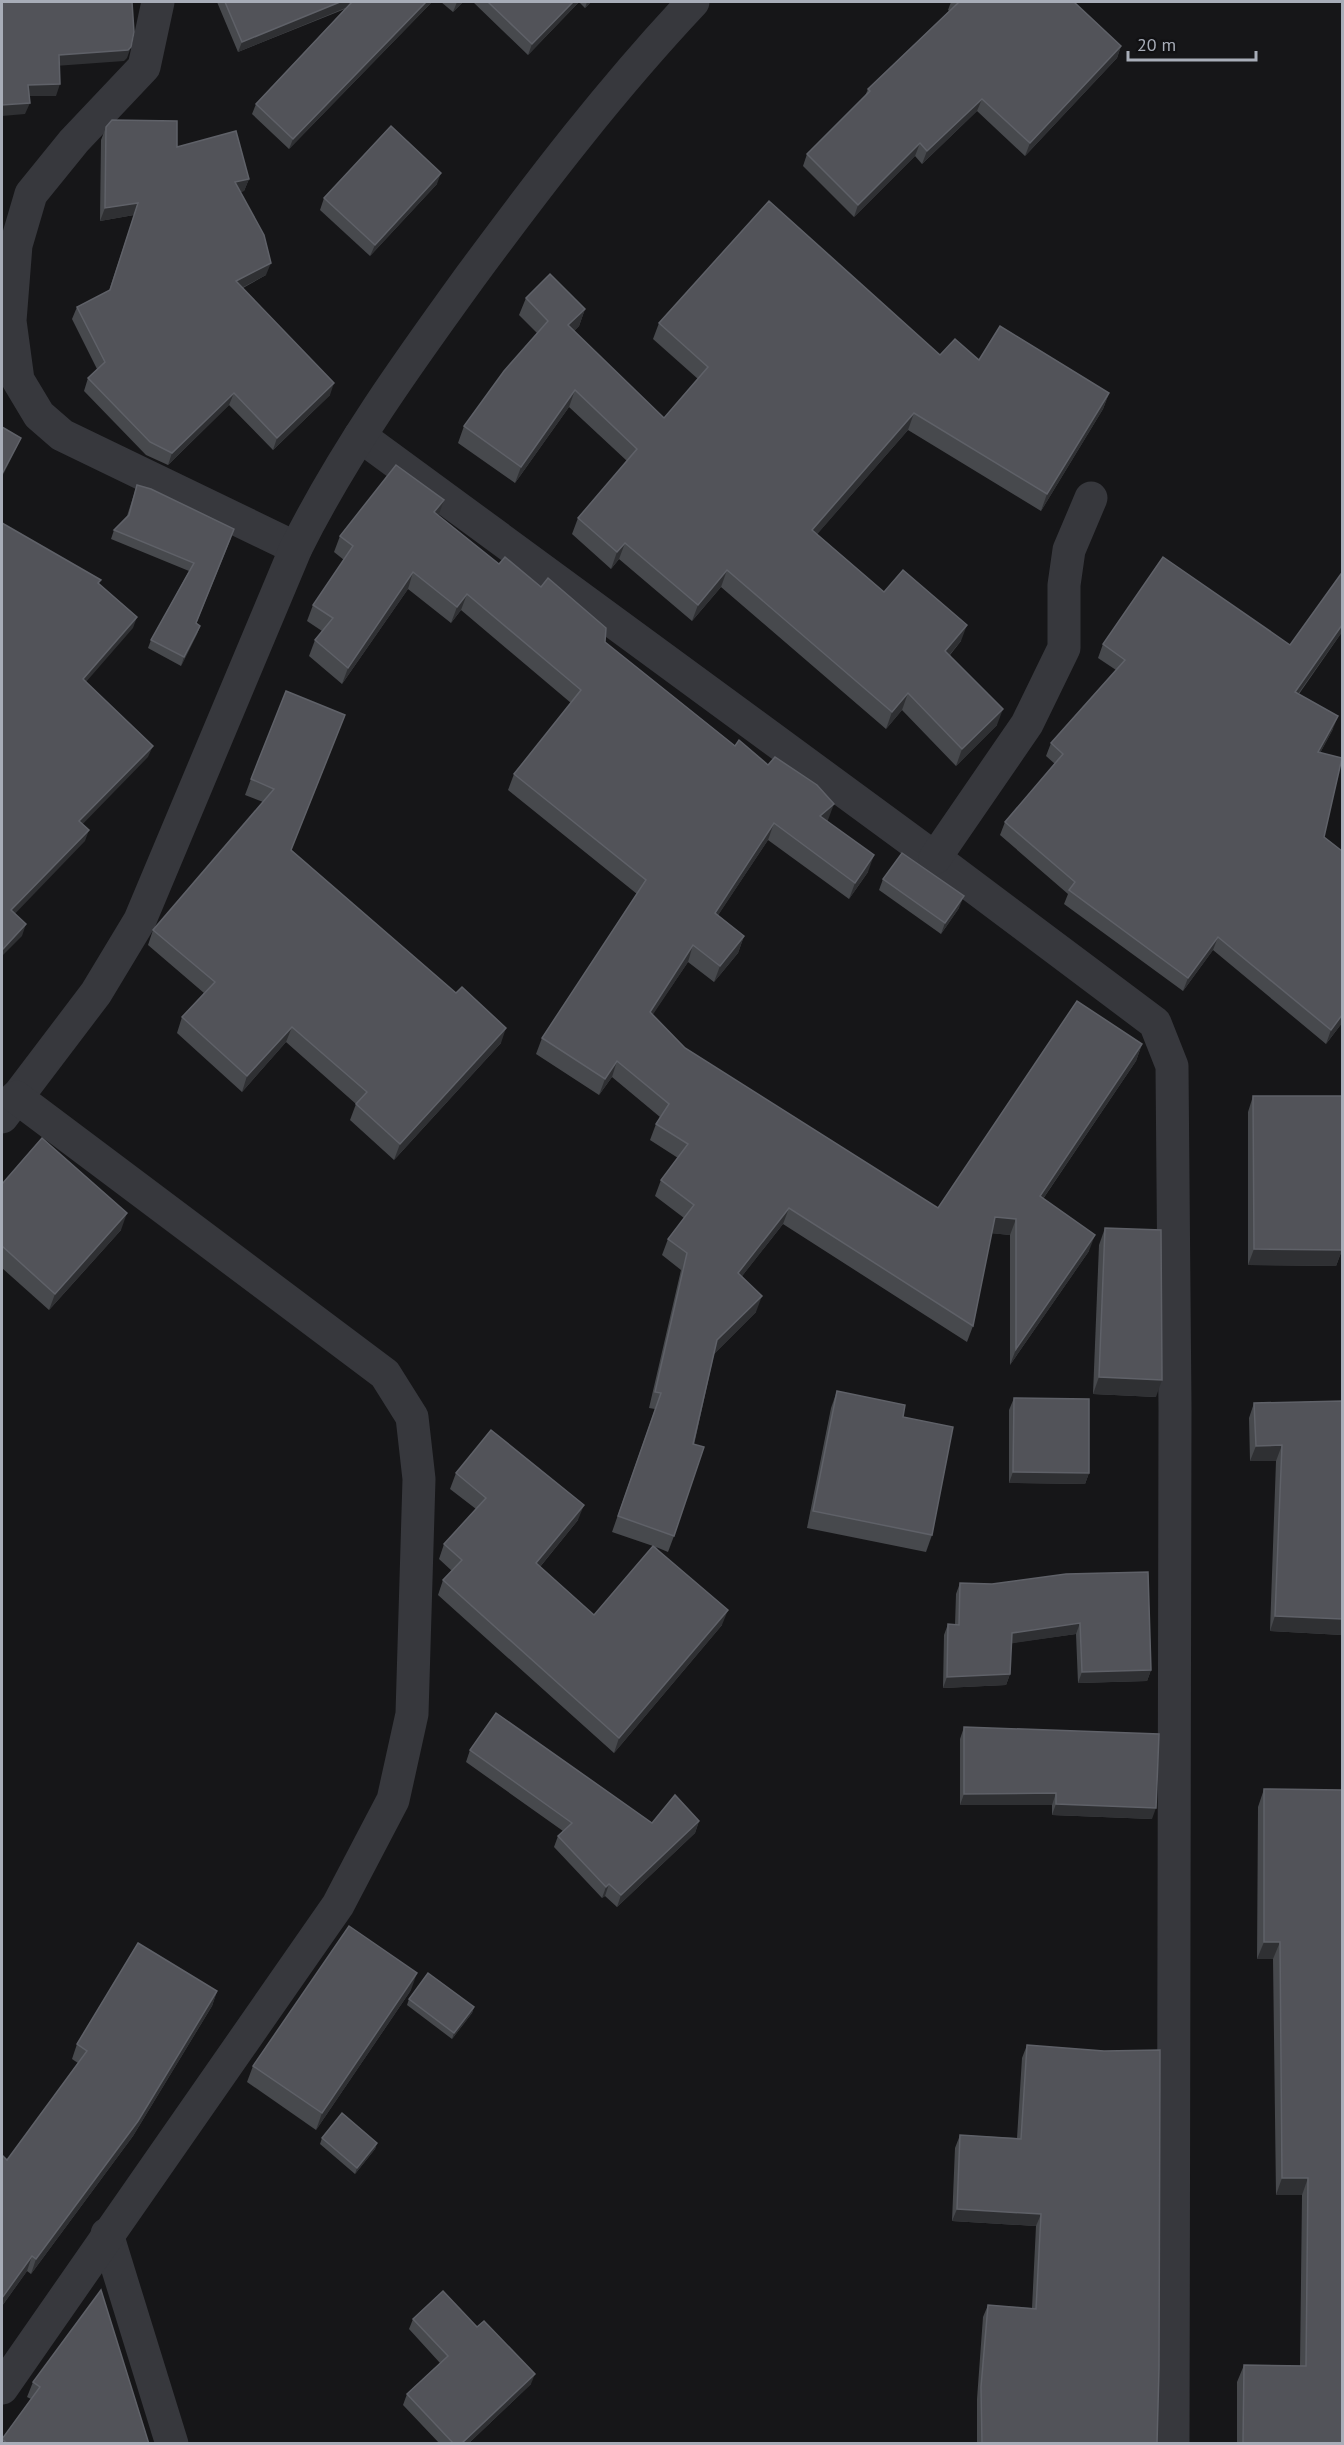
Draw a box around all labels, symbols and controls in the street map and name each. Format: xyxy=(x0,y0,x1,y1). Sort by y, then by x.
scale bar xyxy=(1128,24,1256,62)
text: 20 m xyxy=(1137,33,1176,56)

